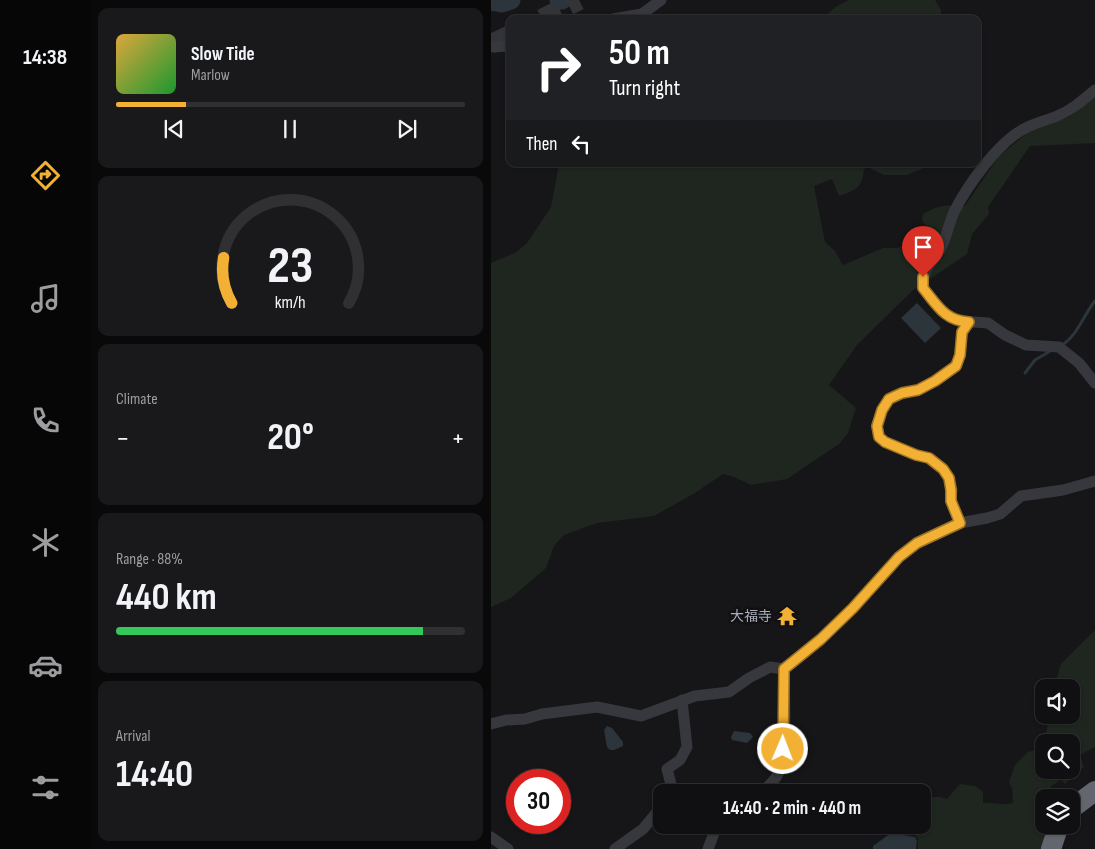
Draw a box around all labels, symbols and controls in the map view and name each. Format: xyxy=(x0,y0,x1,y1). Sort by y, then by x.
text: 50 m xyxy=(609,32,670,75)
icon: right xyxy=(526,35,591,100)
text: Slow Tide xyxy=(191,43,255,66)
text: 14:38 xyxy=(23,44,67,71)
text: Marlow xyxy=(191,66,230,85)
text: Turn right xyxy=(609,75,680,102)
icon: previous xyxy=(160,115,188,143)
icon: pause xyxy=(276,115,304,143)
icon: next xyxy=(393,115,421,143)
icon: left xyxy=(567,130,595,158)
text: Then xyxy=(526,133,557,156)
icon: directions xyxy=(28,158,63,193)
pin xyxy=(902,226,944,277)
icon: arrive xyxy=(909,233,937,261)
text: 23 xyxy=(267,235,314,298)
icon: music xyxy=(28,281,63,316)
text: km/h xyxy=(275,292,306,313)
text: Climate xyxy=(116,390,158,409)
icon: phone xyxy=(28,403,63,438)
text: 20° xyxy=(267,415,314,460)
text: − xyxy=(116,422,130,455)
text: + xyxy=(451,422,465,455)
icon: climate xyxy=(28,525,63,560)
text: Range · 88% xyxy=(116,550,183,569)
text: 440 km xyxy=(116,575,217,620)
temple icon: 大福寺 xyxy=(776,605,798,627)
place label: 大福寺 xyxy=(730,608,772,625)
icon: car xyxy=(28,648,63,683)
map controls xyxy=(1035,679,1080,834)
button: sound xyxy=(1035,679,1080,724)
position arrow xyxy=(756,722,808,774)
text: Arrival xyxy=(116,727,150,746)
button: search xyxy=(1035,734,1080,779)
text: 14:40 xyxy=(116,752,193,797)
speed limit sign: 30 xyxy=(506,769,571,834)
icon: filters xyxy=(28,770,63,805)
button: layers xyxy=(1035,789,1080,834)
text: 14:40 · 2 min · 440 m xyxy=(723,797,861,820)

